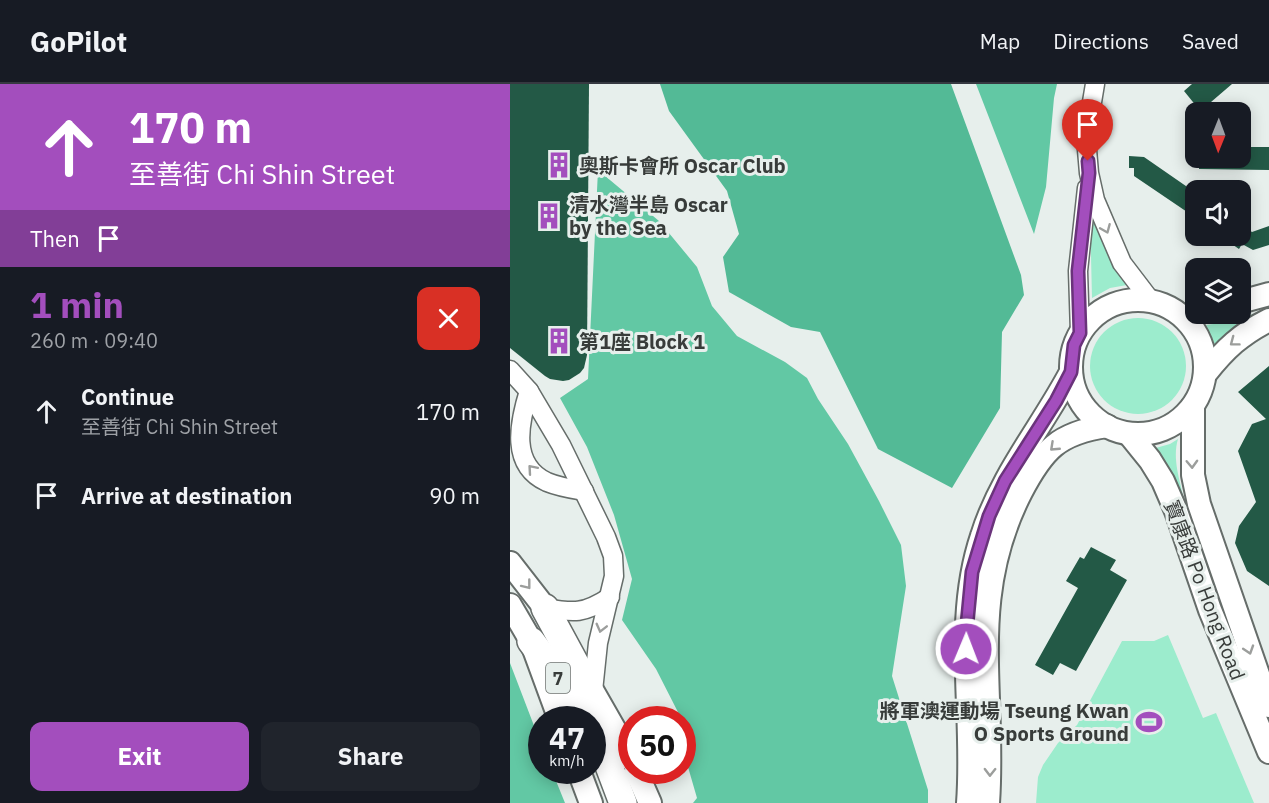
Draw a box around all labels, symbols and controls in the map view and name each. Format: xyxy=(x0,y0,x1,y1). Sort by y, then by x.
text: GoPilot xyxy=(30,23,127,60)
text: Map xyxy=(980,27,1020,55)
text: Directions xyxy=(1053,27,1149,55)
text: Saved xyxy=(1182,27,1239,55)
pin xyxy=(1062,99,1113,161)
text: 170 m xyxy=(129,100,252,155)
north arrow xyxy=(1185,102,1251,168)
map controls xyxy=(1185,102,1251,324)
icon: ahead xyxy=(30,108,108,186)
icon: arrive xyxy=(1071,108,1104,141)
building icon: 奧斯卡會所 Oscar Club xyxy=(544,150,574,180)
place label: 奧斯卡會所 Oscar Club xyxy=(579,152,786,179)
text: 至善街 Chi Shin Street xyxy=(129,156,395,191)
button: sound xyxy=(1185,180,1251,246)
place label: 清水灣半島 Oscar by the Sea xyxy=(569,191,728,241)
building icon: 清水灣半島 Oscar by the Sea xyxy=(534,201,564,231)
icon: arrive xyxy=(92,222,125,255)
one-way arrow xyxy=(1099,222,1111,233)
text: Then xyxy=(30,224,80,253)
button: layers xyxy=(1185,258,1251,324)
text: 1 min xyxy=(30,281,124,328)
button: close xyxy=(417,287,480,350)
building icon: 第1座 Block 1 xyxy=(544,326,574,356)
text: 260 m · 09:40 xyxy=(30,327,158,354)
place label: 第1座 Block 1 xyxy=(579,328,705,355)
one-way arrow xyxy=(1230,335,1241,346)
text: Continue xyxy=(81,382,174,411)
icon: ahead xyxy=(30,395,63,428)
text: 170 m xyxy=(416,397,480,426)
text: 至善街 Chi Shin Street xyxy=(81,413,278,440)
one-way arrow xyxy=(1050,440,1060,451)
one-way arrow xyxy=(1186,460,1199,469)
one-way arrow xyxy=(528,465,539,476)
icon: arrive xyxy=(30,479,63,512)
text: Arrive at destination xyxy=(81,481,292,510)
text: 90 m xyxy=(429,481,480,510)
street label: 寶康路 Po Hong Road xyxy=(1158,496,1252,684)
one-way arrow xyxy=(520,579,531,590)
position arrow xyxy=(934,617,998,681)
one-way arrow xyxy=(596,623,609,633)
one-way arrow xyxy=(1242,644,1254,655)
road number: 7 xyxy=(546,663,570,693)
place label: 將軍澳運動場 Tseung Kwan O Sports Ground xyxy=(880,697,1129,747)
speed limit sign: 50 xyxy=(618,706,696,784)
sports icon: 將軍澳運動場 Tseung Kwan O Sports Ground xyxy=(1134,707,1164,737)
text: 47 xyxy=(549,718,585,757)
button: Exit xyxy=(30,722,249,791)
button: Share xyxy=(261,722,480,791)
text: km/h xyxy=(549,751,585,770)
one-way arrow xyxy=(983,768,996,777)

